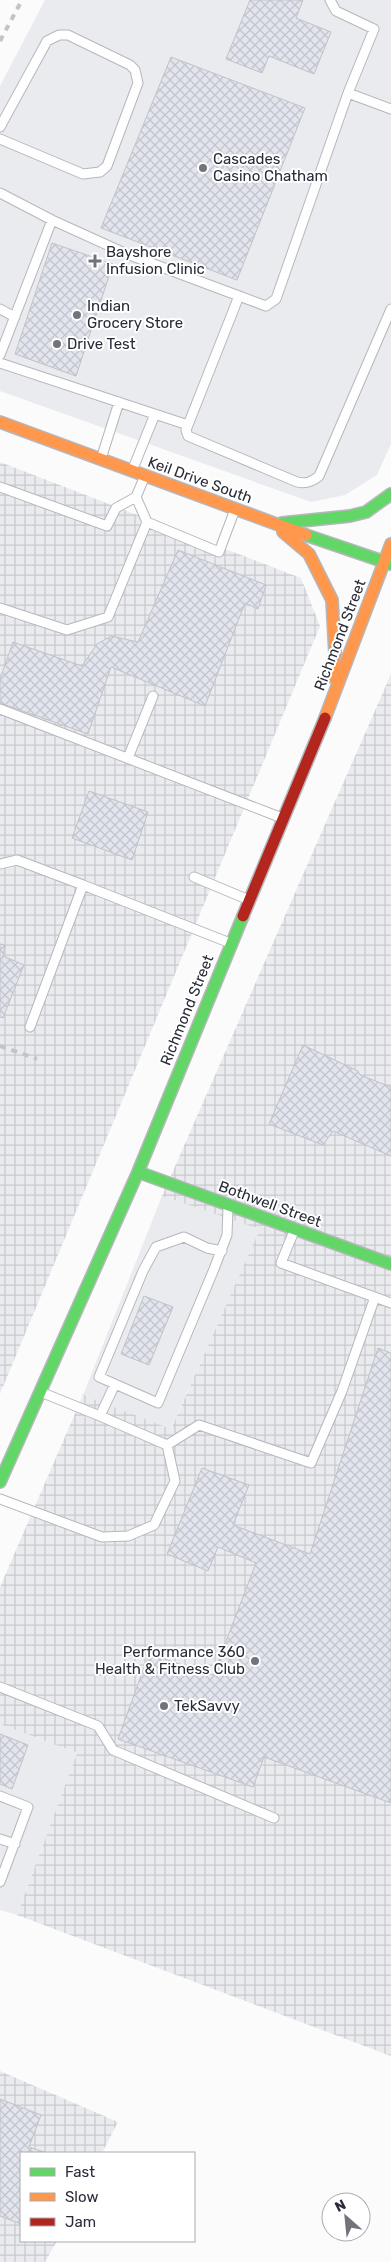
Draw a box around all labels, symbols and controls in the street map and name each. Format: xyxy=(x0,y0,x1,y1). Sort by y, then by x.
place label: Cascades Casino Chatham xyxy=(213,150,328,185)
marker: Cascades Casino Chatham xyxy=(197,162,209,174)
place label: Bayshore Infusion Clinic xyxy=(106,243,205,278)
marker: Bayshore Infusion Clinic xyxy=(88,254,102,268)
place label: Indian Grocery Store xyxy=(87,297,183,332)
marker: Indian Grocery Store xyxy=(71,309,83,321)
place label: Drive Test xyxy=(67,335,136,353)
marker: Drive Test xyxy=(51,338,63,350)
street label: Keil Drive South xyxy=(145,453,255,507)
street label: Richmond Street xyxy=(310,577,370,693)
street label: Richmond Street xyxy=(157,952,217,1068)
street label: Bothwell Street xyxy=(216,1177,324,1231)
place label: Performance 360 Health & Fitness Club xyxy=(95,1643,245,1678)
marker: Performance 360 Health & Fitness Club xyxy=(249,1655,261,1667)
place label: TekSavvy xyxy=(174,1697,240,1715)
marker: TekSavvy xyxy=(158,1700,170,1712)
legend xyxy=(20,2152,195,2242)
text: Fast xyxy=(65,2163,95,2181)
text: Slow xyxy=(65,2188,98,2206)
north arrow xyxy=(321,2192,371,2242)
text: N xyxy=(332,2196,349,2216)
text: Jam xyxy=(65,2213,96,2231)

